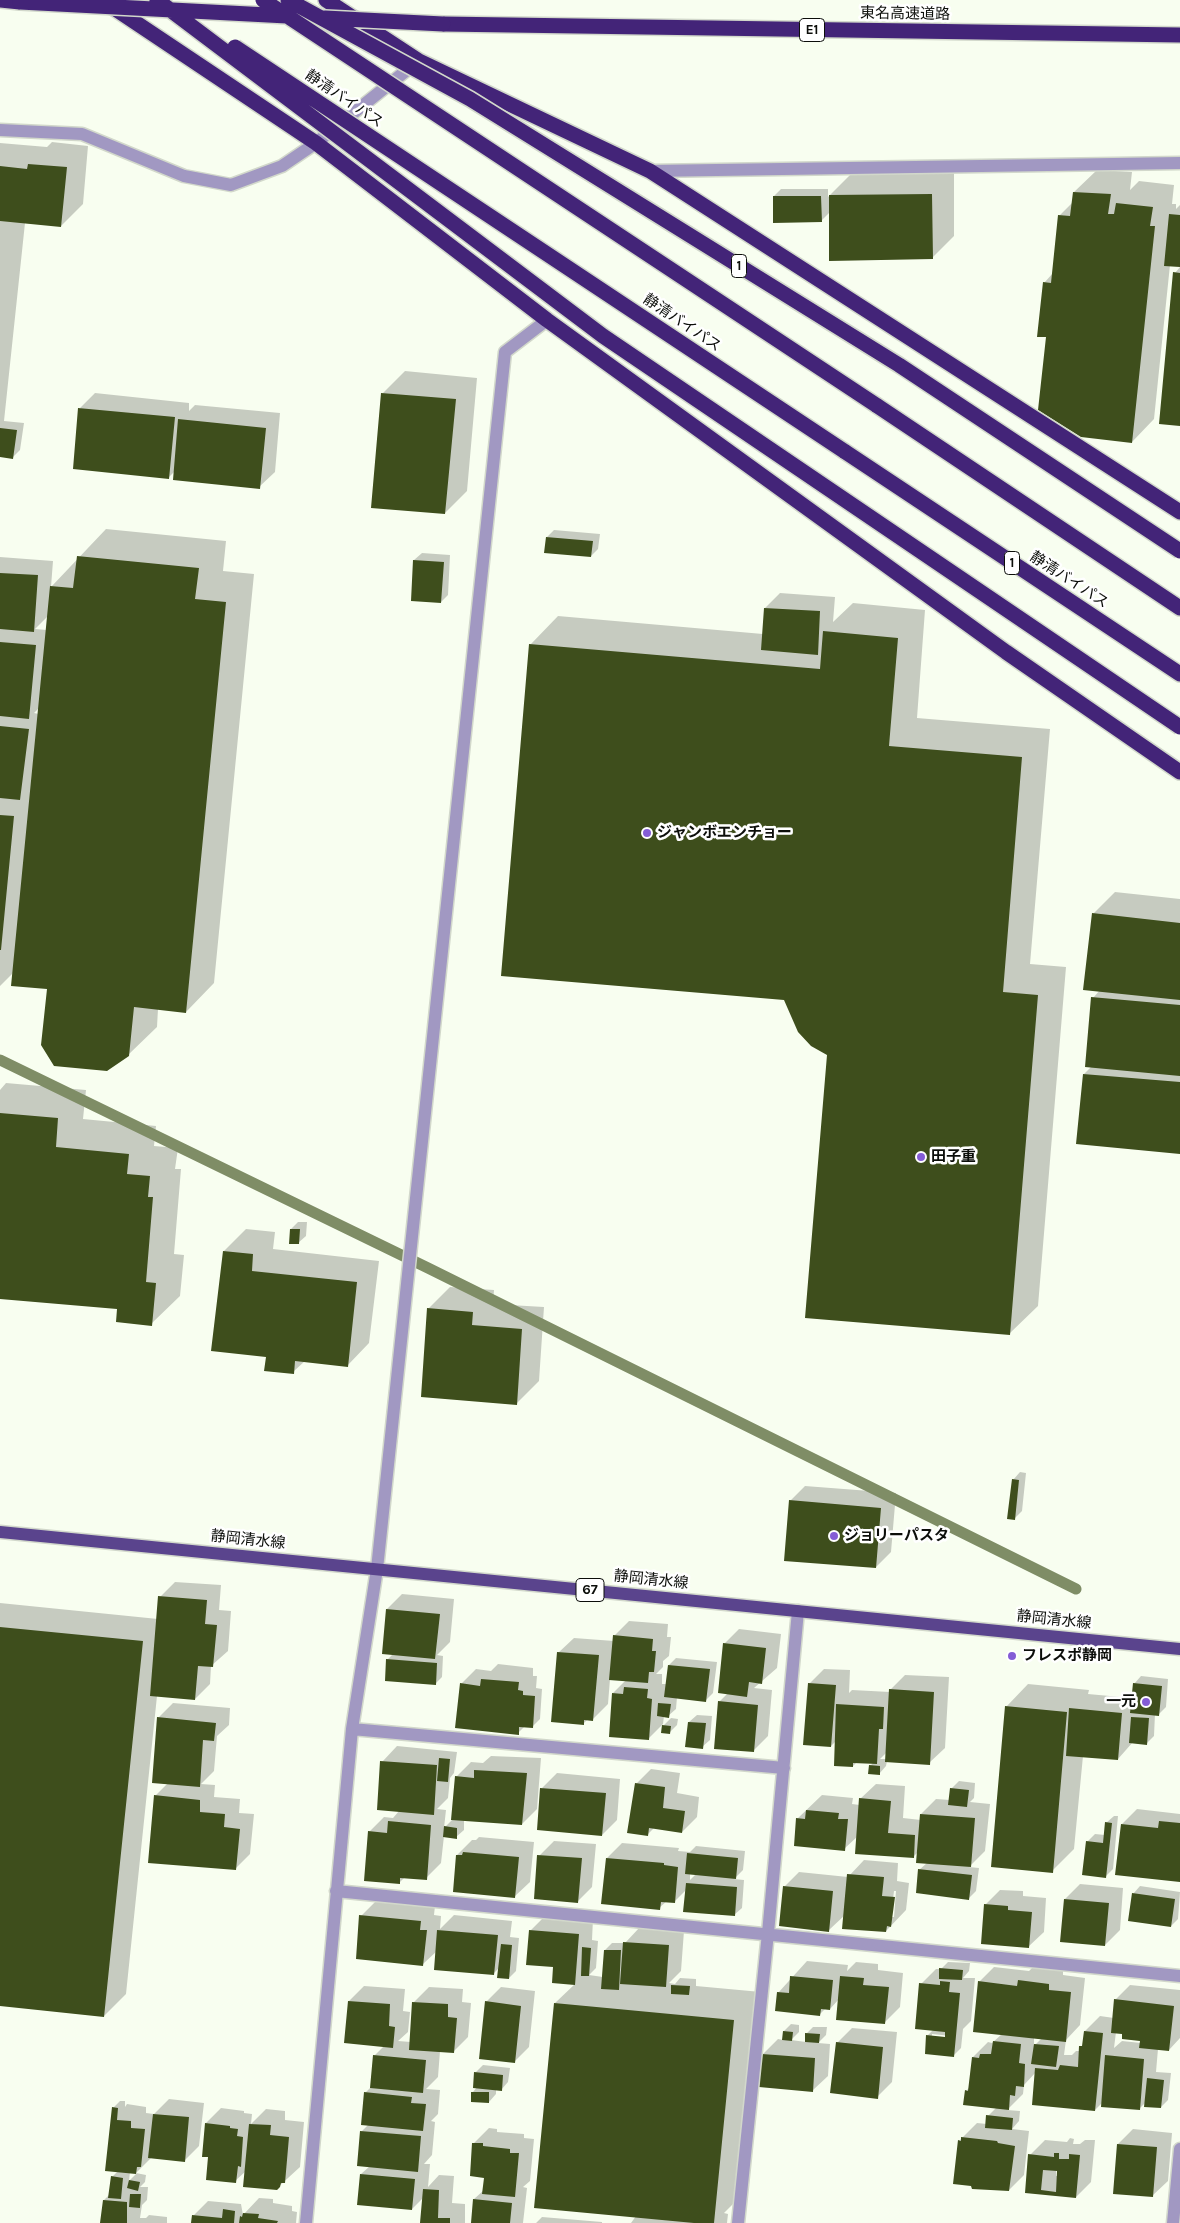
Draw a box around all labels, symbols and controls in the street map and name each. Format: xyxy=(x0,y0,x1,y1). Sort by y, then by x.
street label: 東名高速道路 xyxy=(860,4,950,24)
road number: E1 xyxy=(800,18,824,42)
street label: 静清バイパス xyxy=(302,66,386,132)
road number: 1 xyxy=(732,255,746,278)
street label: 静清バイパス xyxy=(640,290,724,356)
street label: 静清バイパス xyxy=(1026,548,1112,612)
road number: 1 xyxy=(1004,552,1020,574)
place label: ジャンボエンチョー xyxy=(657,824,792,842)
marker: ジャンボエンチョー xyxy=(641,827,653,839)
place label: 田子重 xyxy=(931,1148,976,1166)
marker: 田子重 xyxy=(915,1151,927,1163)
street label: 静岡清水線 xyxy=(210,1527,286,1553)
place label: ジョリーパスタ xyxy=(844,1527,949,1545)
marker: ジョリーパスタ xyxy=(828,1530,840,1542)
street label: 静岡清水線 xyxy=(613,1567,689,1593)
road number: 67 xyxy=(576,1578,604,1602)
street label: 静岡清水線 xyxy=(1016,1607,1092,1633)
place label: フレスポ静岡 xyxy=(1022,1647,1112,1665)
marker: フレスポ静岡 xyxy=(1006,1650,1018,1662)
place label: 一元 xyxy=(1106,1693,1136,1711)
marker: 一元 xyxy=(1140,1696,1152,1708)

